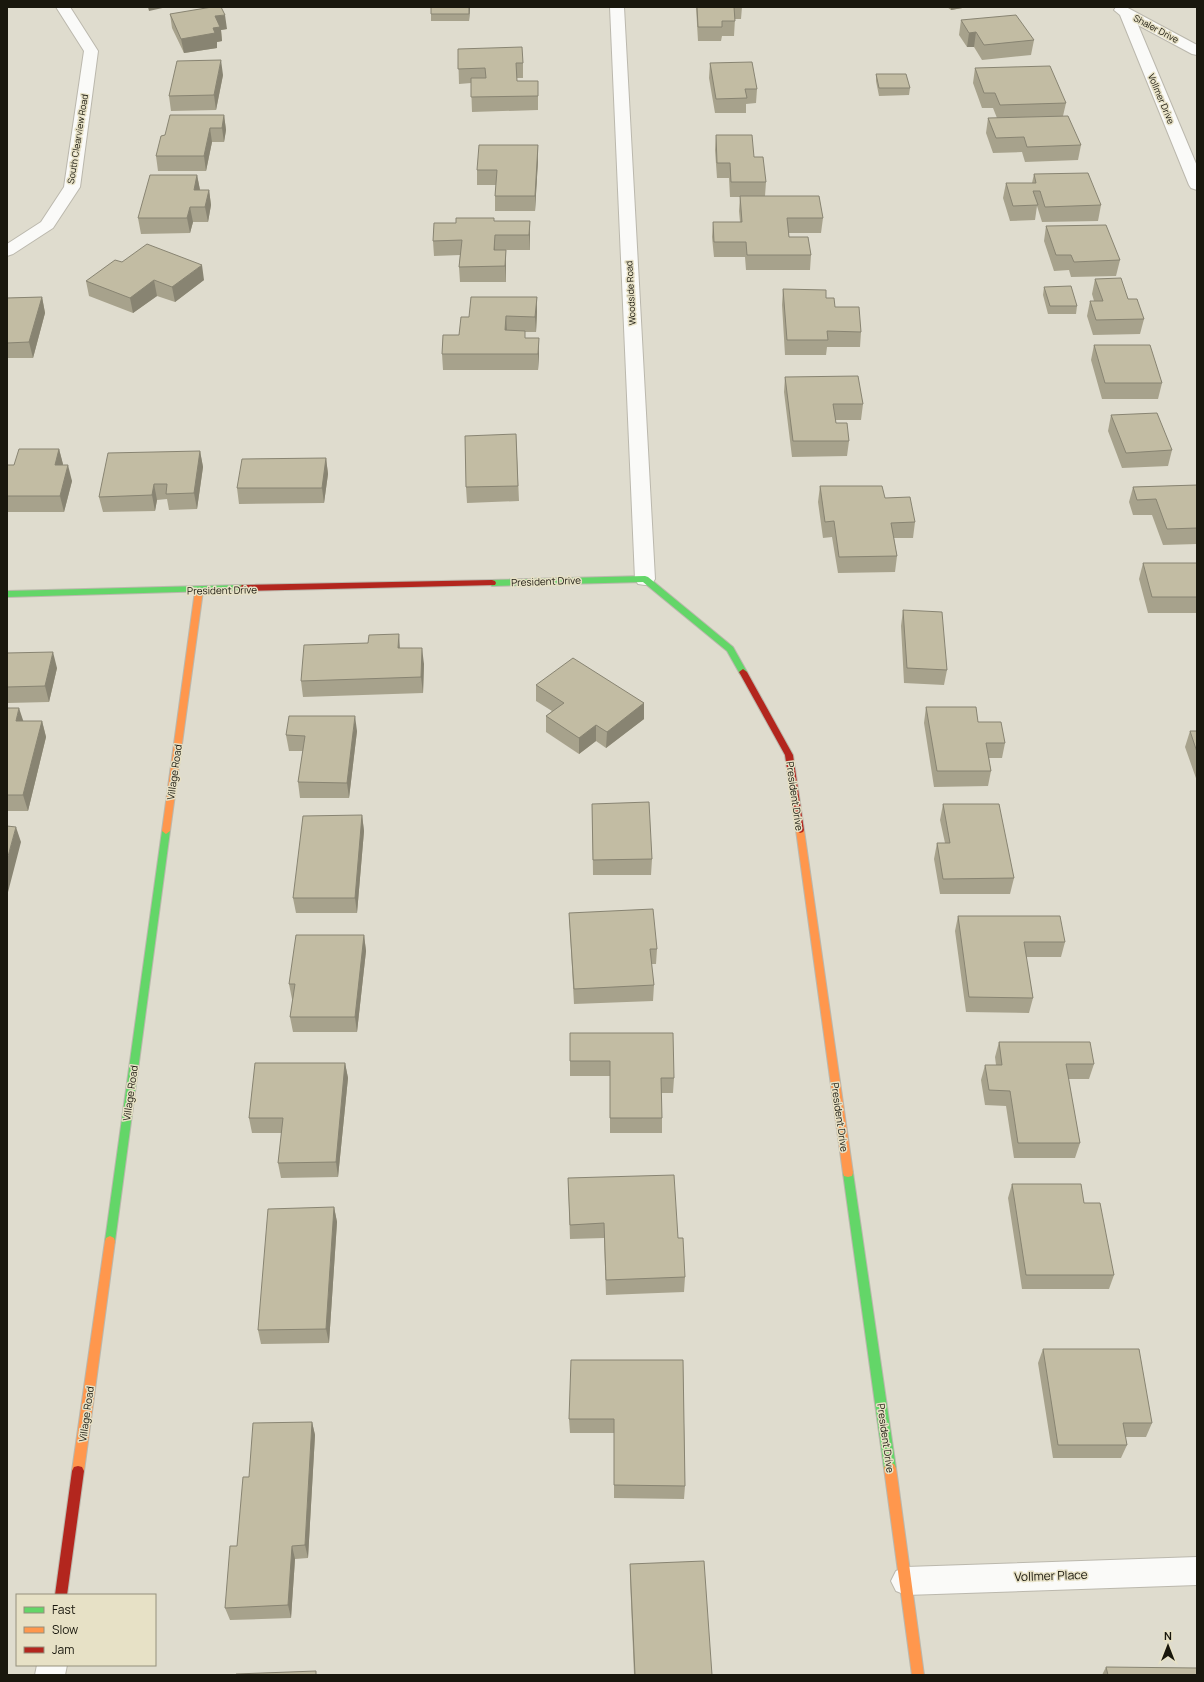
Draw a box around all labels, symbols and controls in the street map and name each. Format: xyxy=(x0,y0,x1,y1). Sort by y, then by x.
street label: Shaler Drive xyxy=(1131,11,1181,46)
street label: Vollmer Drive xyxy=(1145,72,1178,126)
street label: South Clearview Road xyxy=(64,93,91,185)
street label: Woodside Road xyxy=(622,261,639,326)
street label: President Drive xyxy=(511,573,581,589)
street label: President Drive xyxy=(187,582,257,598)
street label: Village Road xyxy=(163,743,185,801)
street label: President Drive xyxy=(783,760,807,832)
street label: Village Road xyxy=(119,1064,141,1122)
street label: President Drive xyxy=(828,1081,852,1153)
street label: Village Road xyxy=(75,1385,97,1443)
street label: President Drive xyxy=(874,1402,898,1474)
street label: Vollmer Place xyxy=(1014,1566,1088,1585)
legend xyxy=(16,1594,156,1666)
text: Fast xyxy=(52,1601,76,1618)
text: Slow xyxy=(52,1621,78,1638)
north arrow xyxy=(1148,1626,1188,1666)
text: N xyxy=(1164,1628,1172,1643)
text: Jam xyxy=(52,1641,74,1658)

